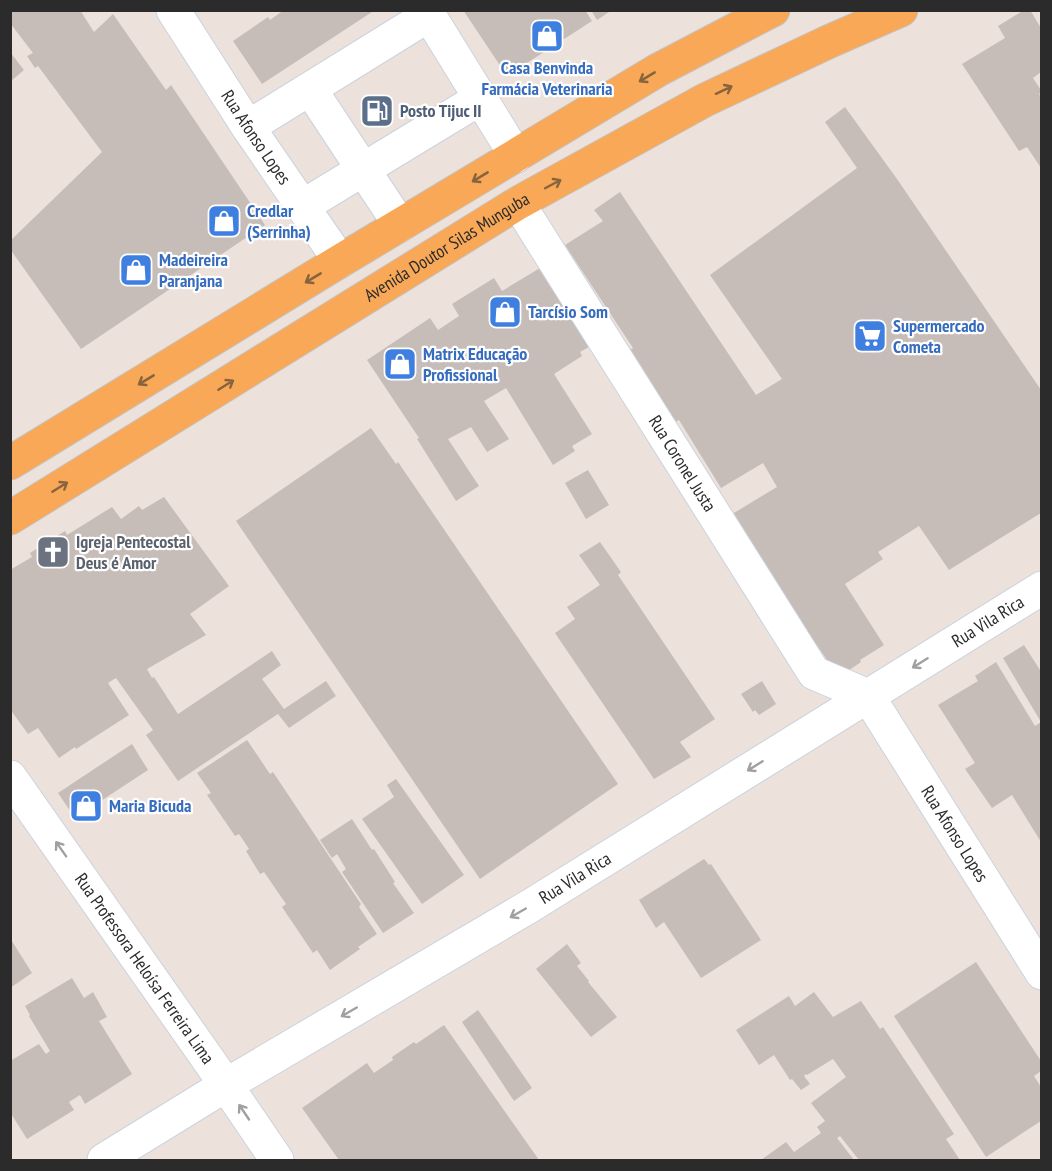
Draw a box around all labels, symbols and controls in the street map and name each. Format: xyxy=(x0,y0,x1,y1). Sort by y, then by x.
shop icon: Casa Benvinda Farmácia Veterinaria xyxy=(529,18,565,54)
place label: Casa Benvinda Farmácia Veterinaria xyxy=(482,56,612,100)
one-way arrow xyxy=(639,71,656,83)
one-way arrow xyxy=(715,84,733,96)
street label: Rua Afonso Lopes xyxy=(216,86,296,189)
fuel station icon: Posto Tijuc II xyxy=(359,93,395,129)
place label: Posto Tijuc II xyxy=(400,99,482,122)
one-way arrow xyxy=(472,172,489,184)
one-way arrow xyxy=(544,178,561,190)
street label: Avenida Doutor Silas Munguba xyxy=(360,187,533,307)
place label: Credlar (Serrinha) xyxy=(247,199,311,243)
shop icon: Credlar (Serrinha) xyxy=(206,203,242,239)
place label: Madeireira Paranjana xyxy=(159,248,228,292)
shop icon: Madeireira Paranjana xyxy=(118,252,154,288)
one-way arrow xyxy=(305,272,322,284)
shop icon: Tarcísio Som xyxy=(487,294,523,330)
place label: Tarcísio Som xyxy=(528,300,608,323)
place label: Supermercado Cometa xyxy=(893,314,985,358)
supermarket icon: Supermercado Cometa xyxy=(852,318,888,354)
place label: Matrix Educação Profissional xyxy=(423,342,527,386)
shop icon: Matrix Educação Profissional xyxy=(382,346,418,382)
one-way arrow xyxy=(138,374,155,386)
one-way arrow xyxy=(217,378,234,390)
street label: Rua Coronel Justa xyxy=(644,411,721,516)
one-way arrow xyxy=(51,481,68,493)
place label: Igreja Pentecostal Deus é Amor xyxy=(76,530,191,574)
church icon: Igreja Pentecostal Deus é Amor xyxy=(35,534,71,570)
street label: Rua Vila Rica xyxy=(947,590,1028,652)
one-way arrow xyxy=(912,657,929,670)
one-way arrow xyxy=(747,761,764,773)
street label: Rua Afonso Lopes xyxy=(916,781,994,886)
shop icon: Maria Bicuda xyxy=(68,788,104,824)
place label: Maria Bicuda xyxy=(109,794,191,817)
one-way arrow xyxy=(55,841,67,857)
street label: Rua Vila Rica xyxy=(534,847,615,909)
street label: Rua Professora Heloísa Ferreira Lima xyxy=(70,868,220,1068)
one-way arrow xyxy=(510,907,527,919)
one-way arrow xyxy=(341,1007,359,1018)
one-way arrow xyxy=(238,1104,250,1121)

